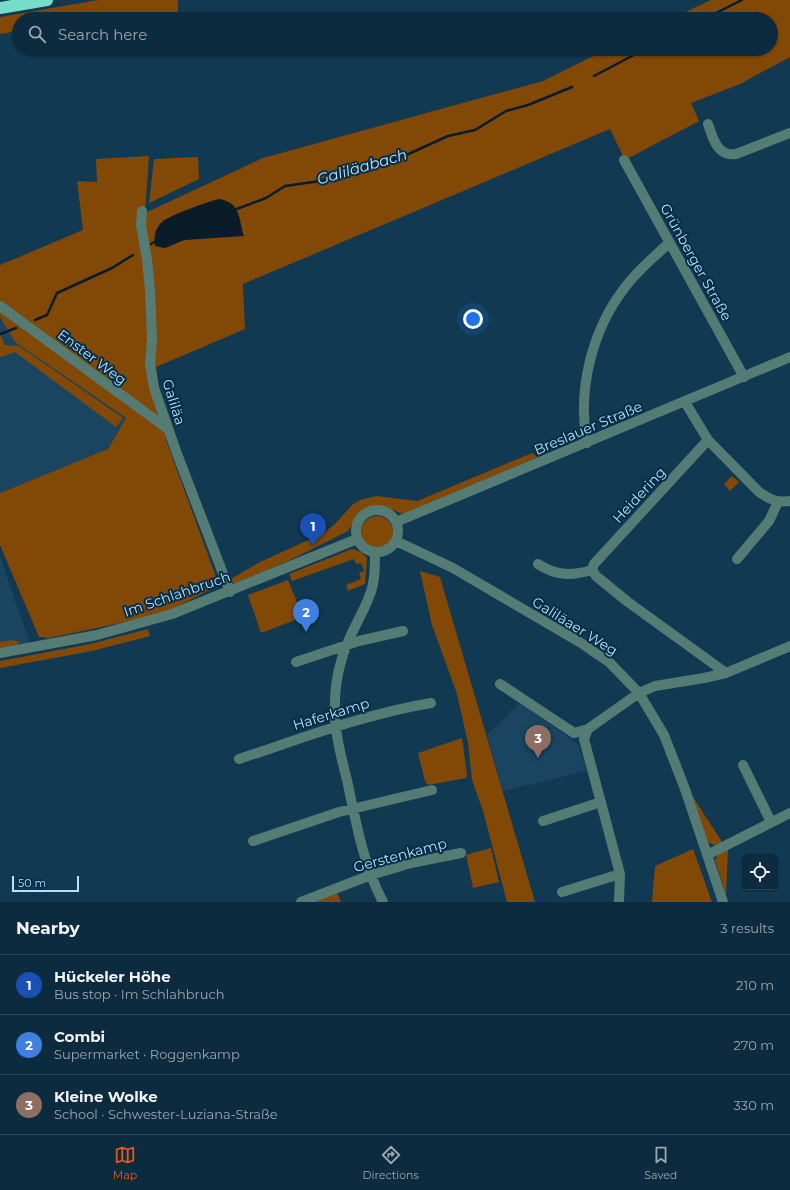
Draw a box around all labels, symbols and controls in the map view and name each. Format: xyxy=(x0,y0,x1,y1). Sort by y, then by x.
search box xyxy=(12,12,778,56)
icon: search xyxy=(26,23,48,45)
text: Search here xyxy=(58,25,147,44)
water label: Galiläabach xyxy=(315,145,409,188)
street label: Grünberger Straße xyxy=(656,200,736,324)
your location xyxy=(463,309,483,329)
street label: Enster Weg xyxy=(54,325,130,389)
street label: Galiläa xyxy=(159,377,189,427)
street label: Breslauer Straße xyxy=(531,397,645,459)
street label: Heidering xyxy=(609,463,669,527)
pin: 1 xyxy=(300,513,326,546)
street label: Im Schlahbruch xyxy=(121,567,233,621)
street label: Galiläaer Weg xyxy=(529,593,621,659)
pin: 2 xyxy=(293,599,319,632)
street label: Haferkamp xyxy=(291,694,371,734)
pin: 3 xyxy=(525,725,551,758)
street label: Gerstenkamp xyxy=(351,834,449,876)
map controls xyxy=(742,854,778,890)
button: locate xyxy=(742,854,778,890)
scale bar xyxy=(12,874,79,893)
text: 50 m xyxy=(18,876,46,890)
text: Nearby xyxy=(16,918,80,938)
text: 3 results xyxy=(720,920,774,936)
text: Hückeler Höhe xyxy=(54,967,171,986)
text: 1 xyxy=(26,977,32,993)
text: 210 m xyxy=(736,977,774,993)
text: Bus stop · Im Schlahbruch xyxy=(54,986,225,1002)
text: Combi xyxy=(54,1027,105,1046)
text: 2 xyxy=(25,1037,33,1053)
text: 270 m xyxy=(733,1037,774,1053)
text: Supermarket · Roggenkamp xyxy=(54,1046,240,1062)
text: Kleine Wolke xyxy=(54,1087,158,1106)
text: 3 xyxy=(25,1097,33,1113)
text: 330 m xyxy=(734,1097,774,1113)
text: School · Schwester-Luziana-Straße xyxy=(54,1106,278,1122)
tab: Map xyxy=(113,1144,137,1182)
tab: Directions xyxy=(363,1144,419,1182)
tab: Saved xyxy=(644,1144,677,1182)

